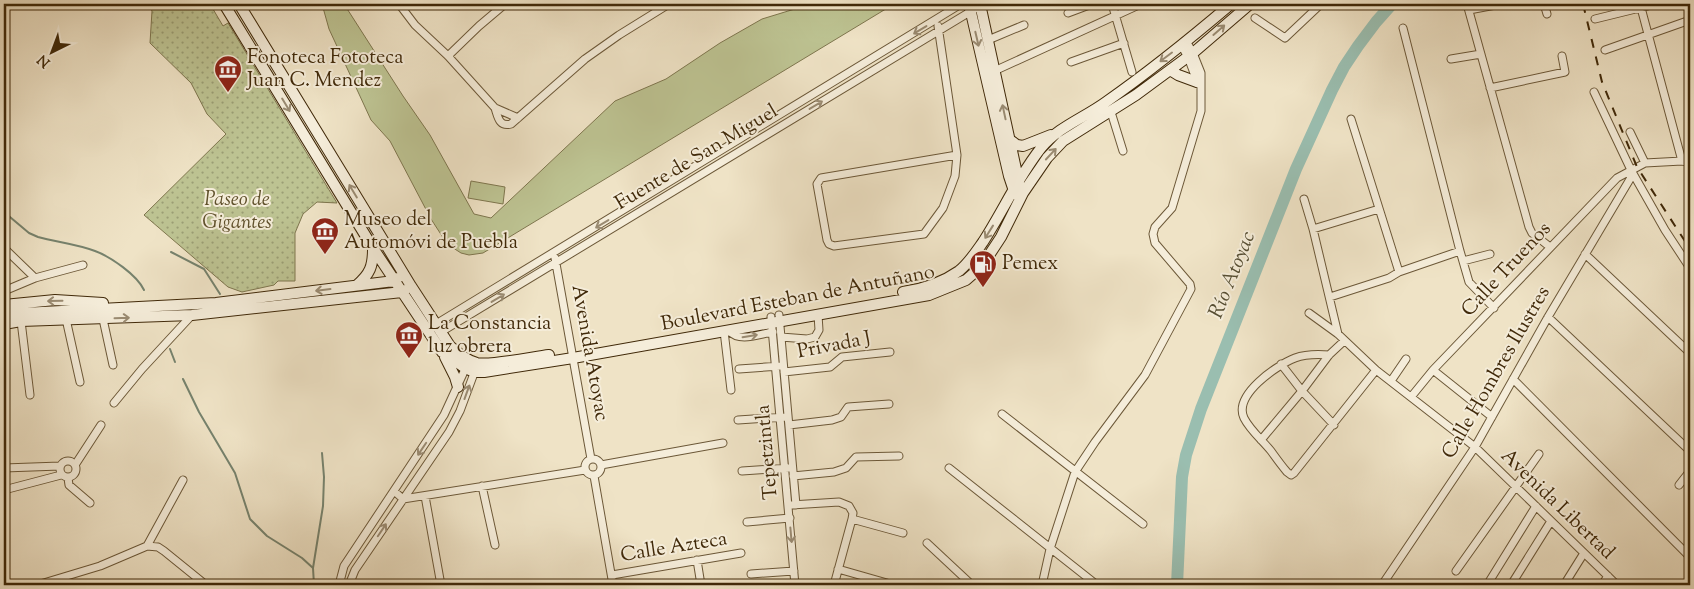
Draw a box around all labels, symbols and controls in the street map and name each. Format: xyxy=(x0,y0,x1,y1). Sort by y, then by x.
one-way arrow xyxy=(1213,24,1226,36)
one-way arrow xyxy=(914,25,928,35)
north arrow xyxy=(28,28,78,78)
one-way arrow xyxy=(973,31,982,47)
place label: Fonoteca Fototeca Juan C. Mendez xyxy=(246,44,404,96)
text: N xyxy=(34,49,55,71)
one-way arrow xyxy=(1160,51,1173,62)
museum icon: Fonoteca Fototeca Juan C. Mendez xyxy=(213,54,243,93)
one-way arrow xyxy=(281,98,291,112)
street label: Fuente de San Miguel xyxy=(610,98,784,218)
one-way arrow xyxy=(809,99,823,109)
one-way arrow xyxy=(999,104,1008,120)
one-way arrow xyxy=(1045,148,1057,160)
one-way arrow xyxy=(348,185,358,199)
park label: Paseo de Gigantes xyxy=(202,186,272,238)
place label: Museo del Automóvi de Puebla xyxy=(344,206,518,258)
museum icon: Museo del Automóvi de Puebla xyxy=(310,216,340,255)
street label: Calle Truenos xyxy=(1455,216,1559,324)
one-way arrow xyxy=(596,219,610,229)
one-way arrow xyxy=(984,225,994,239)
water label: Río Atoyac xyxy=(1202,227,1264,323)
fuel station icon: Pemex xyxy=(968,249,998,288)
place label: Pemex xyxy=(1002,250,1058,279)
street label: Boulevard Esteban de Antuñano xyxy=(659,258,938,340)
street label: Calle Hombres Ilustres xyxy=(1436,281,1558,465)
street label: Avenida Atoyac xyxy=(563,283,615,423)
one-way arrow xyxy=(315,285,331,295)
one-way arrow xyxy=(490,292,504,302)
one-way arrow xyxy=(47,296,64,306)
place label: La Constancia luz obrera xyxy=(428,310,551,362)
one-way arrow xyxy=(114,313,130,323)
museum icon: La Constancia luz obrera xyxy=(394,320,424,359)
street label: Privada J xyxy=(795,325,873,367)
one-way arrow xyxy=(742,330,758,340)
one-way arrow xyxy=(463,385,472,400)
street label: Tepetzintla xyxy=(749,403,787,501)
one-way arrow xyxy=(417,442,427,456)
street label: Avenida Libertad xyxy=(1493,443,1621,567)
one-way arrow xyxy=(377,523,387,537)
street label: Calle Azteca xyxy=(618,525,730,571)
one-way arrow xyxy=(786,526,796,542)

